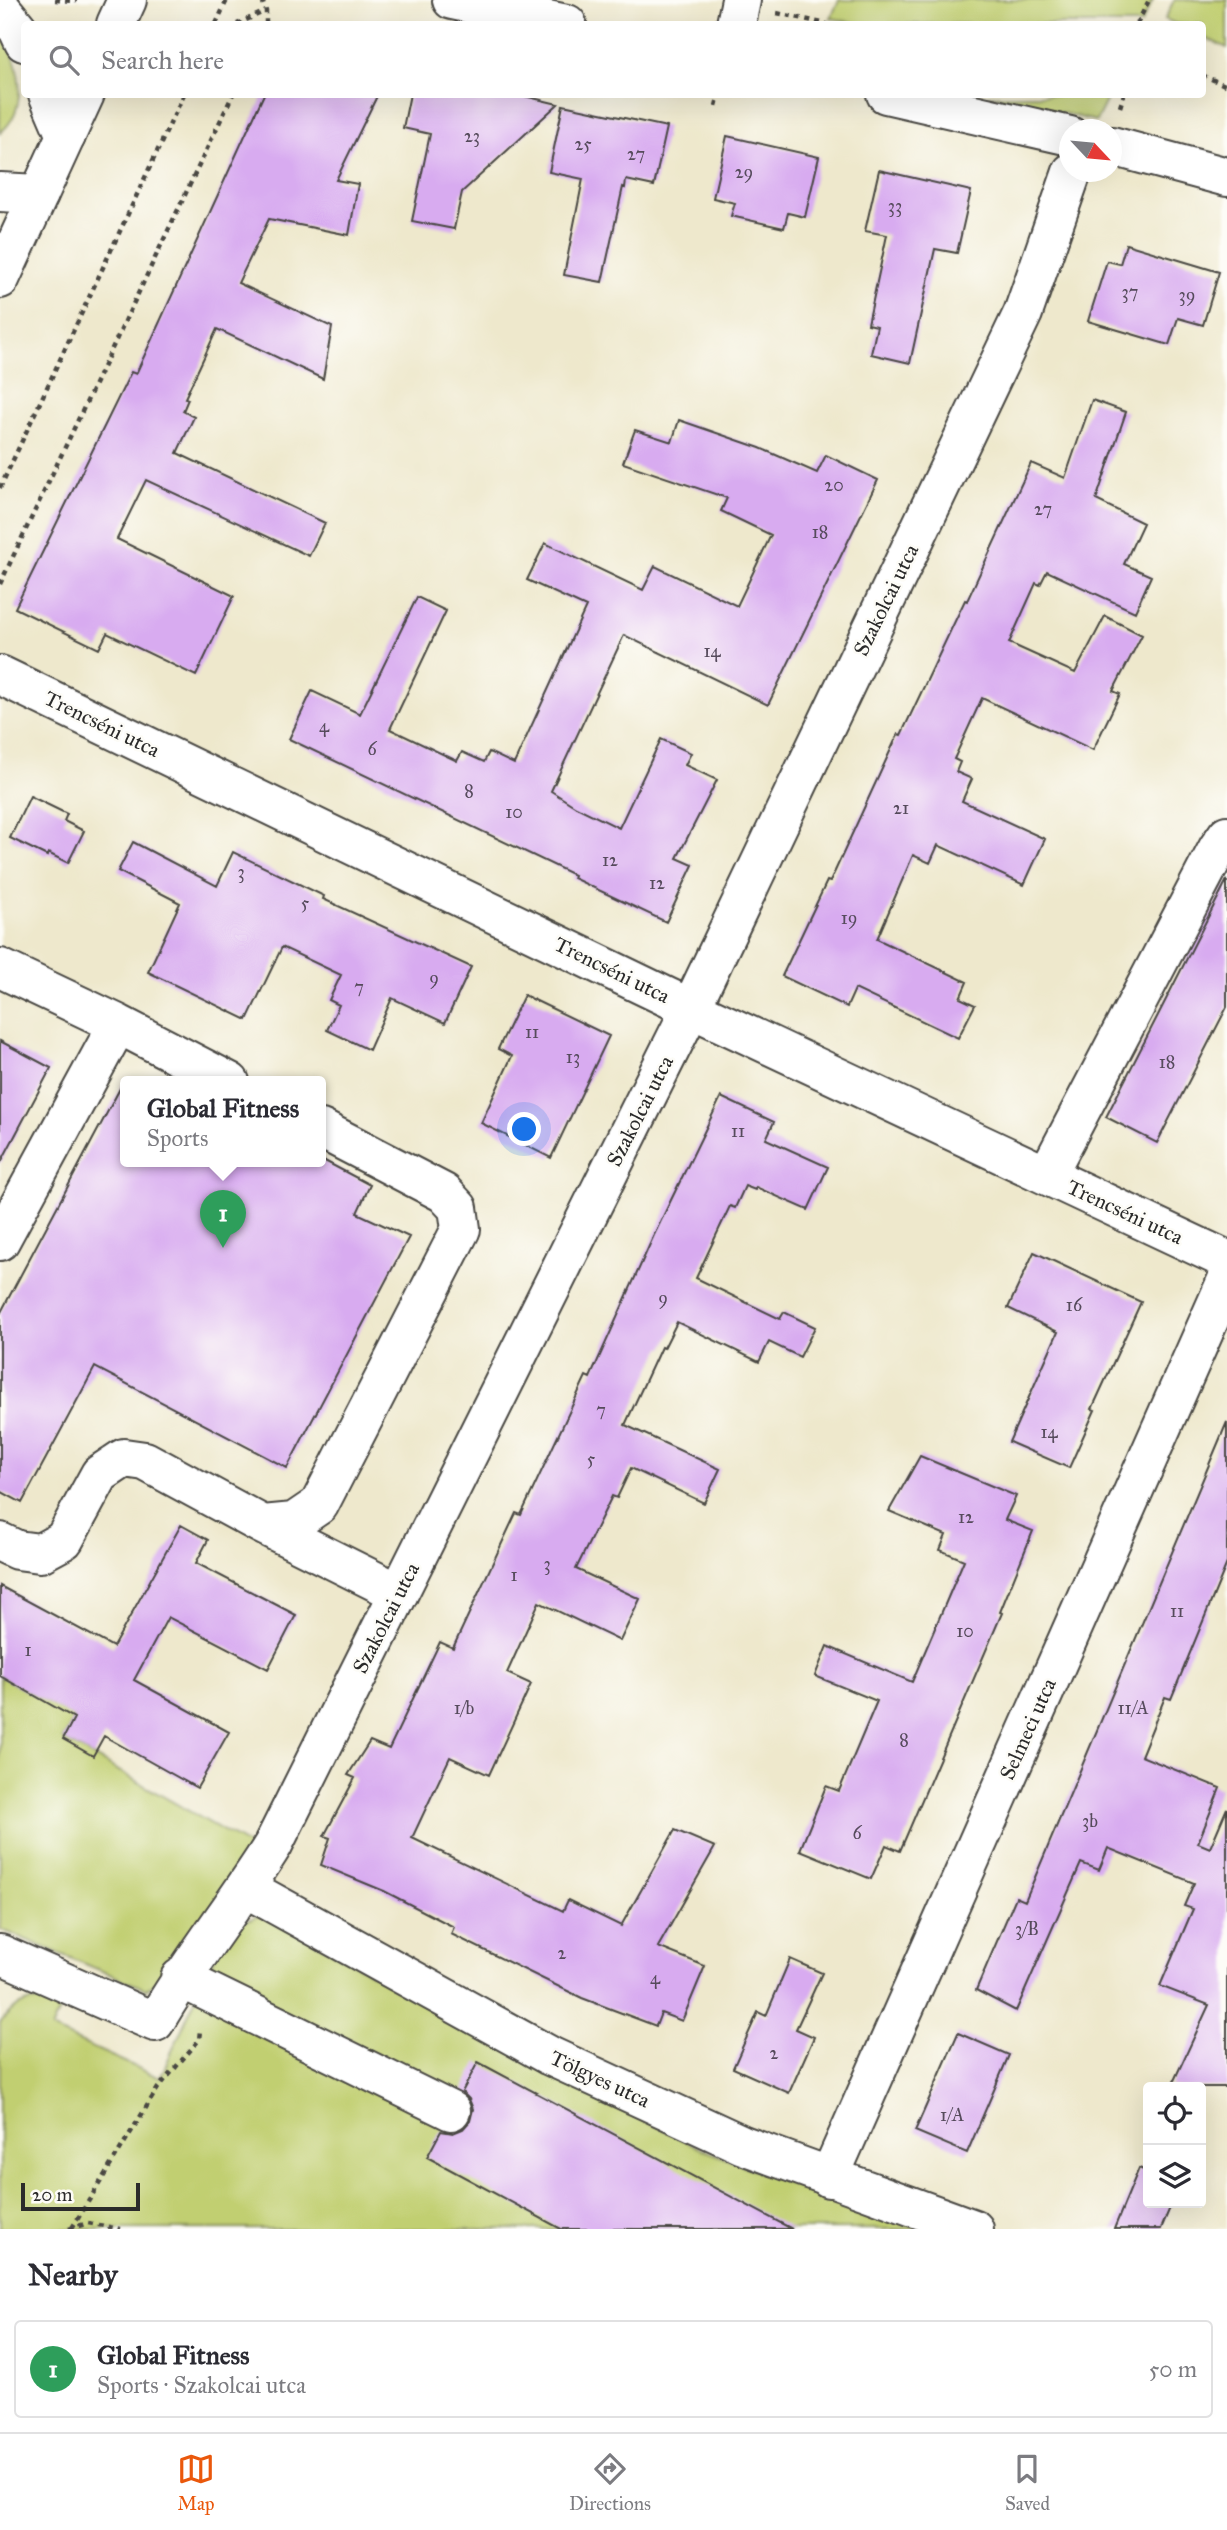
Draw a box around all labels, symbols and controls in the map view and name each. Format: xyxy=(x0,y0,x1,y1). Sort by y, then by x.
search box xyxy=(21,21,1206,98)
icon: search xyxy=(45,41,83,79)
text: Search here xyxy=(101,44,224,76)
north arrow xyxy=(1059,119,1122,182)
house number: 23 xyxy=(464,125,480,147)
house number: 25 xyxy=(574,133,592,155)
house number: 27 xyxy=(627,143,645,165)
house number: 29 xyxy=(735,161,753,183)
house number: 33 xyxy=(888,195,902,217)
house number: 37 xyxy=(1122,281,1138,303)
house number: 39 xyxy=(1179,284,1195,306)
house number: 20 xyxy=(824,474,844,496)
house number: 27 xyxy=(1034,498,1052,520)
house number: 18 xyxy=(812,521,828,543)
street label: Szakolcai utca xyxy=(848,540,924,660)
house number: 14 xyxy=(703,640,722,662)
street label: Trencséni utca xyxy=(40,685,164,763)
house number: 4 xyxy=(319,715,330,737)
house number: 6 xyxy=(367,738,377,760)
house number: 8 xyxy=(464,780,474,802)
house number: 21 xyxy=(893,797,909,819)
house number: 10 xyxy=(505,801,523,823)
house number: 12 xyxy=(602,849,618,871)
house number: 3 xyxy=(237,861,245,883)
house number: 12 xyxy=(649,872,665,894)
house number: 5 xyxy=(301,892,310,914)
house number: 19 xyxy=(841,907,857,929)
street label: Trencséni utca xyxy=(550,931,674,1009)
house number: 9 xyxy=(429,967,439,989)
house number: 7 xyxy=(354,976,364,998)
house number: 11 xyxy=(525,1021,539,1043)
house number: 13 xyxy=(566,1046,580,1068)
street label: Szakolcai utca xyxy=(601,1051,679,1171)
house number: 18 xyxy=(1159,1051,1175,1073)
popup xyxy=(120,1076,326,1167)
text: Global Fitness xyxy=(147,1092,299,1124)
your location xyxy=(507,1112,541,1146)
house number: 11 xyxy=(731,1120,745,1142)
text: Sports xyxy=(147,1124,208,1152)
street label: Trencséni utca xyxy=(1063,1174,1187,1250)
pin: 1 xyxy=(200,1190,246,1248)
house number: 9 xyxy=(658,1287,668,1309)
house number: 16 xyxy=(1066,1294,1083,1316)
house number: 7 xyxy=(596,1399,606,1421)
house number: 14 xyxy=(1040,1421,1059,1443)
house number: 5 xyxy=(587,1448,596,1470)
house number: 12 xyxy=(958,1506,974,1528)
house number: 3 xyxy=(543,1553,551,1575)
street label: Szakolcai utca xyxy=(347,1558,425,1678)
house number: 1 xyxy=(510,1564,518,1586)
house number: 11 xyxy=(1170,1600,1184,1622)
house number: 10 xyxy=(956,1620,974,1642)
house number: 1 xyxy=(24,1639,32,1661)
street label: Selmeci utca xyxy=(994,1674,1062,1784)
house number: 1/b xyxy=(454,1697,475,1719)
house number: 11/A xyxy=(1117,1697,1149,1719)
house number: 8 xyxy=(899,1729,909,1751)
house number: 3b xyxy=(1082,1810,1098,1832)
house number: 6 xyxy=(852,1822,862,1844)
house number: 3/B xyxy=(1015,1918,1039,1940)
house number: 2 xyxy=(558,1942,567,1964)
house number: 4 xyxy=(650,1967,661,1989)
house number: 2 xyxy=(770,2042,779,2064)
street label: Tölgyes utca xyxy=(546,2045,654,2113)
map controls xyxy=(1143,2082,1206,2208)
button: locate xyxy=(1143,2082,1206,2145)
house number: 1/A xyxy=(940,2104,964,2126)
button: layers xyxy=(1143,2145,1206,2208)
scale bar xyxy=(21,2180,140,2212)
text: 20 m xyxy=(32,2183,73,2206)
text: Nearby xyxy=(28,2257,118,2293)
text: Global Fitness xyxy=(97,2339,250,2371)
text: 1 xyxy=(48,2355,58,2383)
text: 50 m xyxy=(1149,2355,1197,2383)
text: Sports · Szakolcai utca xyxy=(97,2371,306,2399)
tab: Map xyxy=(177,2450,215,2515)
tab: Directions xyxy=(569,2450,651,2515)
tab: Saved xyxy=(1005,2450,1050,2515)

